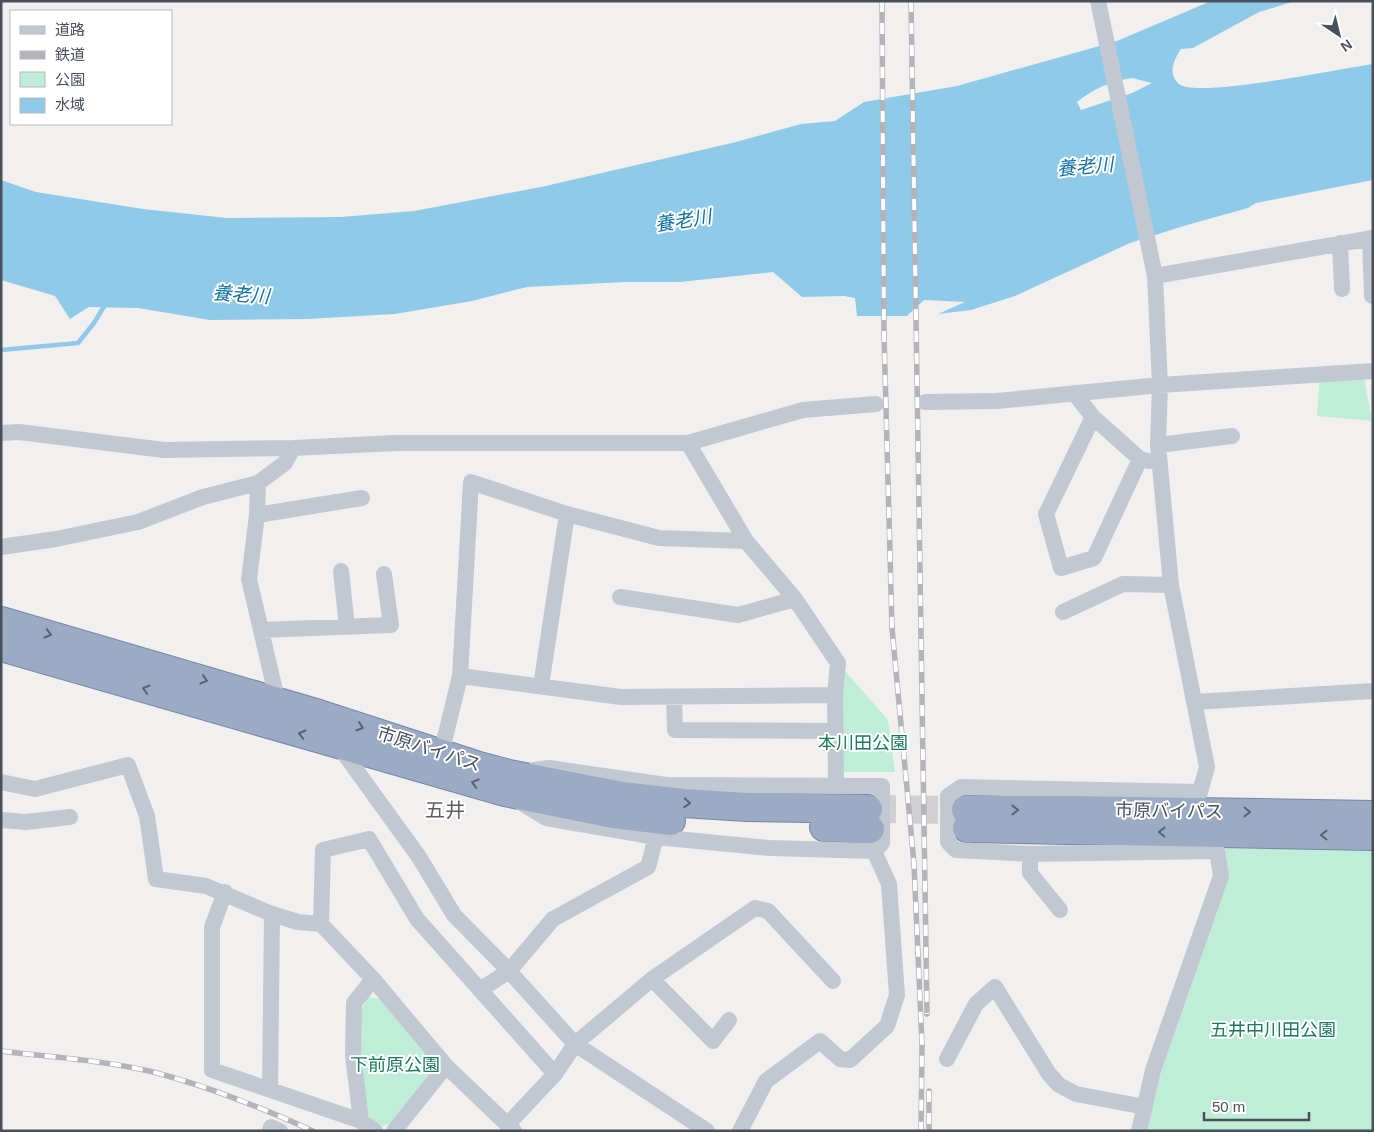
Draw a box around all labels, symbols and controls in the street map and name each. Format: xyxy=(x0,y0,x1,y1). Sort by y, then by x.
legend xyxy=(10,10,172,125)
north arrow xyxy=(1314,10,1364,60)
text: 道路 xyxy=(55,21,85,38)
text: N xyxy=(1338,36,1355,55)
text: 鉄道 xyxy=(55,46,85,63)
text: 公園 xyxy=(55,71,85,88)
text: 水域 xyxy=(55,96,85,113)
water label: 養老川 xyxy=(1056,153,1116,179)
water label: 養老川 xyxy=(653,205,715,235)
water label: 養老川 xyxy=(212,282,272,307)
one-way arrow xyxy=(44,629,52,639)
one-way arrow xyxy=(199,675,208,685)
one-way arrow xyxy=(142,684,150,694)
one-way arrow xyxy=(355,722,363,732)
street label: 市原バイパス xyxy=(375,723,483,775)
one-way arrow xyxy=(298,730,306,740)
park label: 本川田公園 xyxy=(818,733,908,753)
one-way arrow xyxy=(471,779,480,789)
one-way arrow xyxy=(684,797,692,808)
district label: 五井 xyxy=(425,799,465,821)
street label: 市原バイパス xyxy=(1115,800,1223,822)
one-way arrow xyxy=(1011,805,1019,815)
one-way arrow xyxy=(1244,807,1251,817)
one-way arrow xyxy=(1157,827,1165,837)
one-way arrow xyxy=(1320,830,1328,840)
park label: 五井中川田公園 xyxy=(1210,1020,1336,1040)
park label: 下前原公園 xyxy=(350,1055,440,1075)
scale bar xyxy=(1204,1090,1309,1122)
text: 50 m xyxy=(1212,1098,1245,1115)

